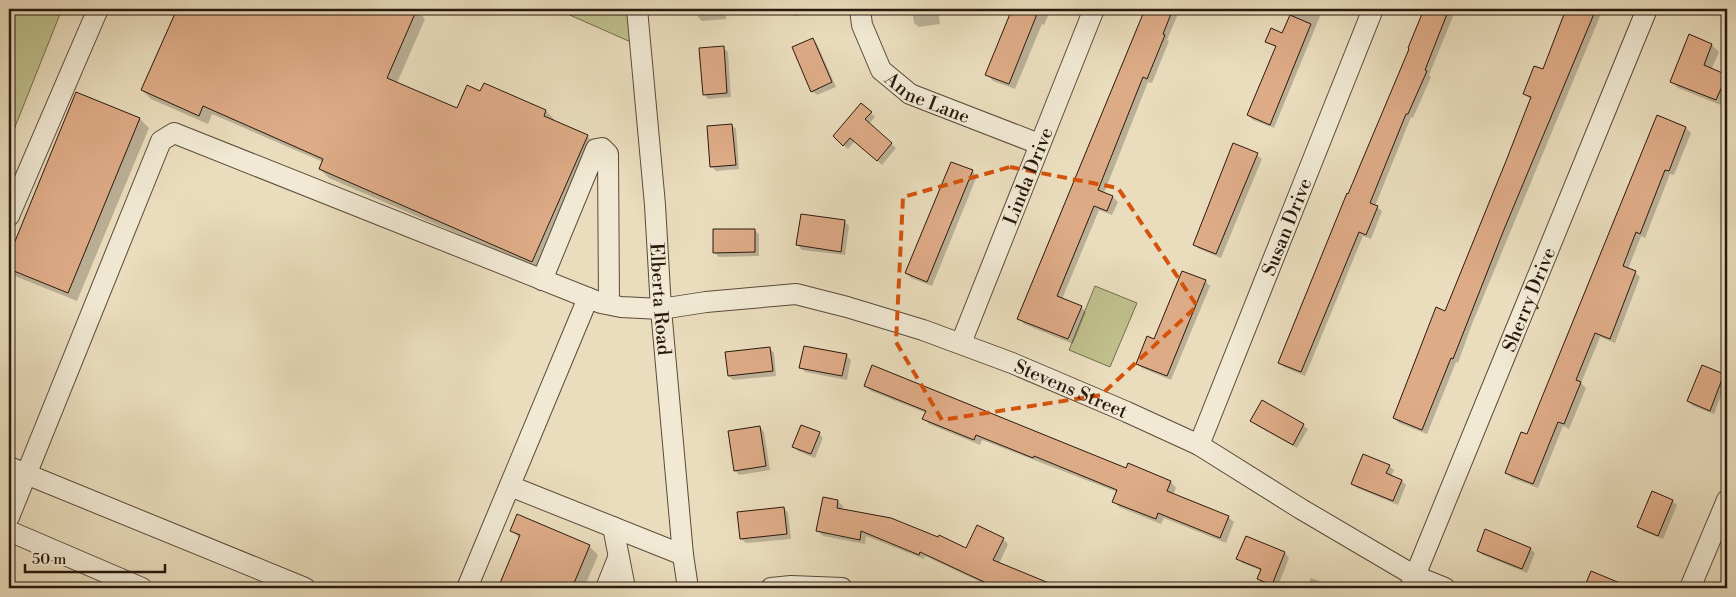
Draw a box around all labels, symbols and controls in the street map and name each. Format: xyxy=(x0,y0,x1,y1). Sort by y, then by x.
street label: Anne Lane xyxy=(879,67,973,129)
street label: Linda Drive xyxy=(998,124,1059,228)
street label: Susan Drive xyxy=(1257,175,1317,280)
street label: Elberta Road xyxy=(644,242,676,356)
street label: Sherry Drive xyxy=(1497,244,1561,356)
street label: Stevens Street xyxy=(1010,354,1131,424)
scale bar xyxy=(25,542,165,574)
text: 50 m xyxy=(32,550,66,569)

